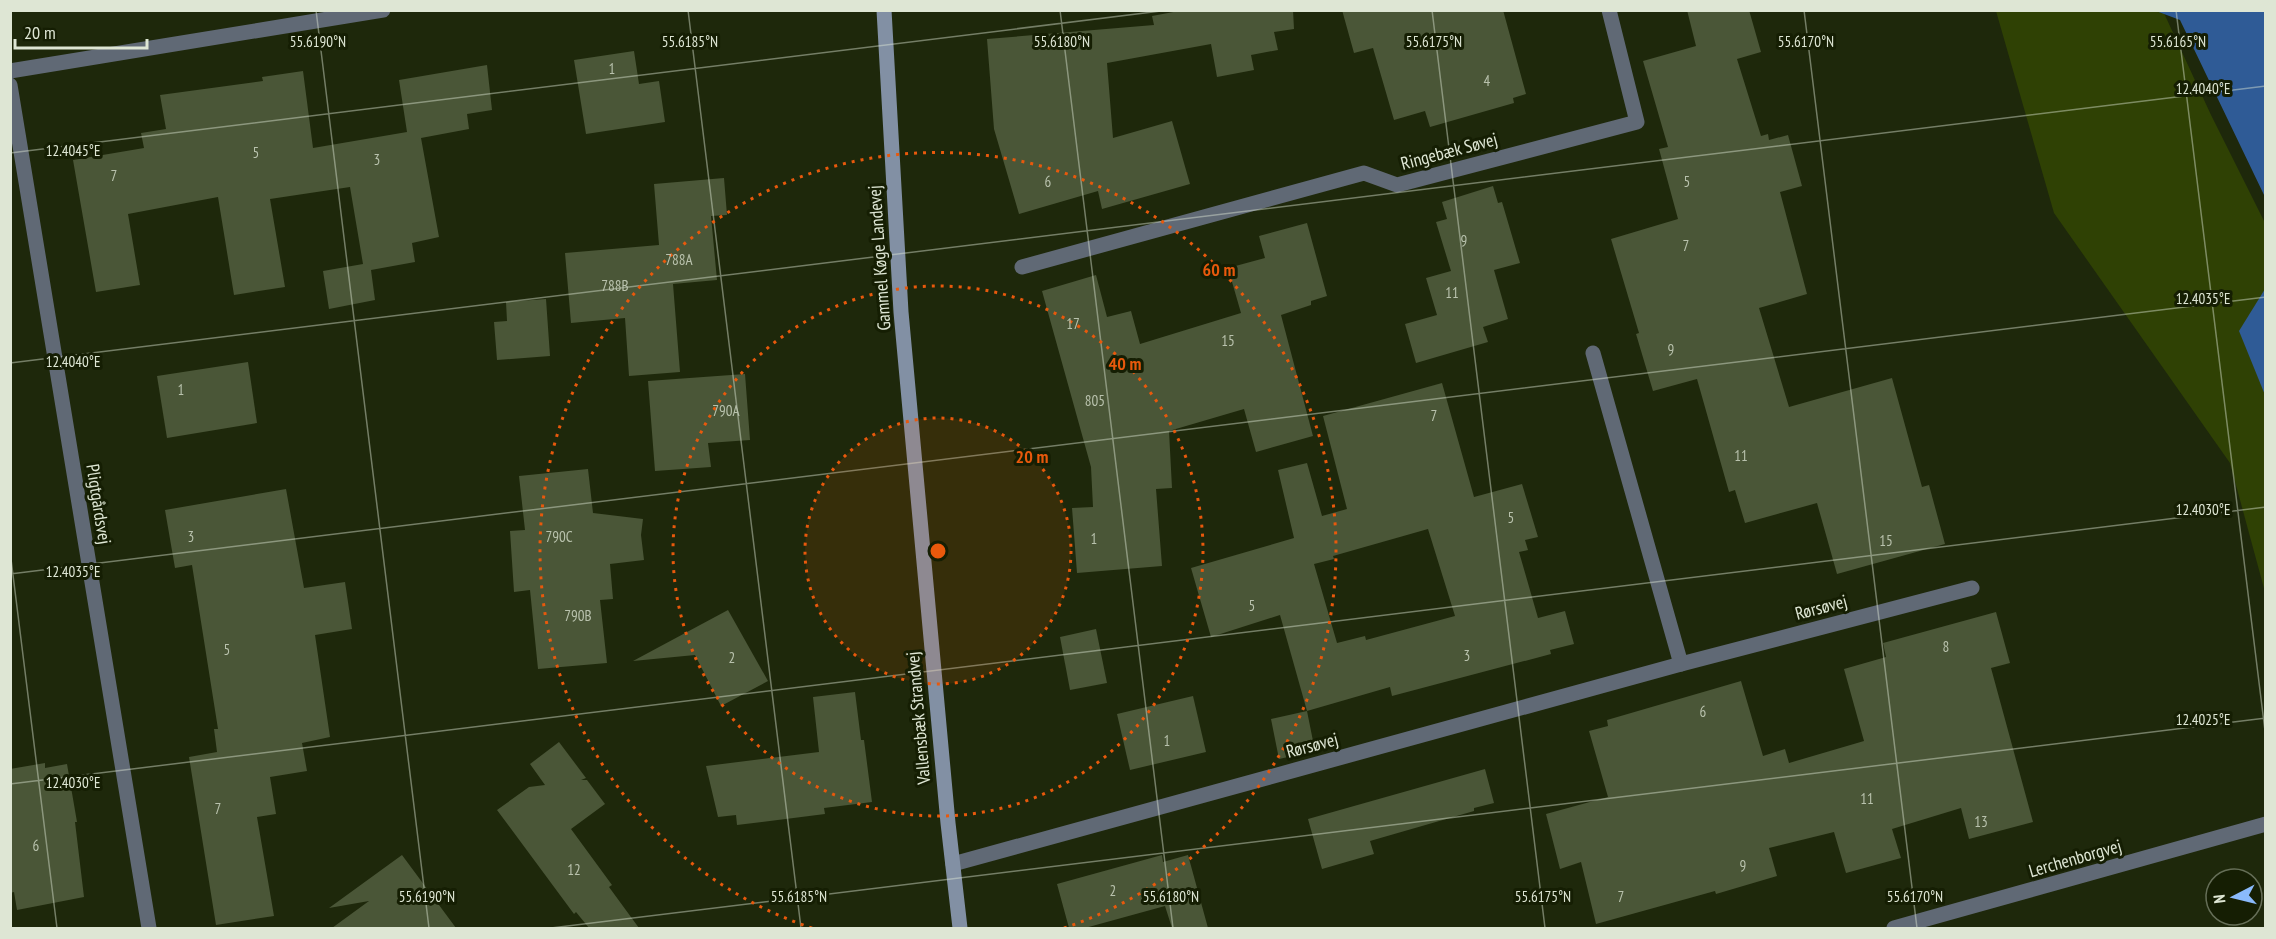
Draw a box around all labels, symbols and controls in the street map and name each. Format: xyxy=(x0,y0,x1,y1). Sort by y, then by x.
scale bar xyxy=(15,12,147,50)
text: 20 m xyxy=(24,21,56,44)
text: 55.6190°N xyxy=(290,32,346,51)
text: 55.6185°N xyxy=(662,32,718,51)
text: 55.6180°N xyxy=(1034,32,1090,51)
text: 55.6175°N xyxy=(1406,32,1462,51)
text: 55.6170°N xyxy=(1778,32,1834,51)
text: 55.6165°N xyxy=(2150,32,2206,51)
house number: 1 xyxy=(609,59,615,78)
house number: 4 xyxy=(1484,71,1491,90)
text: 12.4040°E xyxy=(2176,79,2230,98)
street label: Ringebæk Søvej xyxy=(1398,127,1500,175)
text: 12.4045°E xyxy=(46,141,100,160)
house number: 5 xyxy=(253,143,259,162)
house number: 3 xyxy=(374,150,380,169)
house number: 7 xyxy=(111,166,117,185)
house number: 6 xyxy=(1045,172,1052,191)
house number: 5 xyxy=(1684,172,1690,191)
street label: Gammel Køge Landevej xyxy=(862,185,896,331)
house number: 9 xyxy=(1461,231,1467,250)
house number: 7 xyxy=(1683,236,1689,255)
house number: 788A xyxy=(665,250,694,269)
text: 60 m xyxy=(1203,258,1235,281)
house number: 788B xyxy=(601,276,629,295)
house number: 11 xyxy=(1445,283,1459,302)
text: 12.4035°E xyxy=(2176,289,2230,308)
house number: 17 xyxy=(1066,314,1080,333)
house number: 15 xyxy=(1221,331,1235,350)
house number: 9 xyxy=(1668,340,1674,359)
text: 12.4040°E xyxy=(46,352,100,371)
text: 40 m xyxy=(1109,352,1141,375)
house number: 1 xyxy=(178,380,184,399)
house number: 805 xyxy=(1085,391,1105,410)
house number: 790A xyxy=(712,401,741,420)
house number: 7 xyxy=(1431,406,1437,425)
text: 20 m xyxy=(1016,445,1048,468)
house number: 11 xyxy=(1734,446,1748,465)
street label: Pligtgårdsvej xyxy=(81,462,117,546)
text: 12.4030°E xyxy=(2176,500,2230,519)
house number: 5 xyxy=(1508,508,1514,527)
house number: 3 xyxy=(188,527,194,546)
house number: 790C xyxy=(545,527,573,546)
house number: 1 xyxy=(1091,529,1097,548)
house number: 15 xyxy=(1879,531,1893,550)
centre of rings xyxy=(928,541,948,561)
text: 12.4035°E xyxy=(46,562,100,581)
street label: Rørsøvej xyxy=(1793,589,1849,625)
house number: 5 xyxy=(1249,596,1255,615)
house number: 790B xyxy=(564,606,592,625)
house number: 8 xyxy=(1943,637,1949,656)
house number: 5 xyxy=(224,640,230,659)
house number: 3 xyxy=(1464,646,1470,665)
house number: 2 xyxy=(729,648,735,667)
street label: Vallensbæk Strandvej xyxy=(901,651,935,786)
house number: 6 xyxy=(1700,702,1707,721)
text: 12.4025°E xyxy=(2176,710,2230,729)
street label: Rørsøvej xyxy=(1284,727,1340,763)
house number: 1 xyxy=(1164,731,1170,750)
text: 12.4030°E xyxy=(46,773,100,792)
house number: 11 xyxy=(1860,789,1874,808)
house number: 7 xyxy=(215,799,221,818)
house number: 13 xyxy=(1974,812,1988,831)
street label: Lerchenborgvej xyxy=(2026,834,2124,882)
house number: 6 xyxy=(33,836,40,855)
house number: 9 xyxy=(1740,856,1746,875)
house number: 12 xyxy=(567,860,581,879)
north arrow xyxy=(2204,867,2264,927)
house number: 2 xyxy=(1110,881,1116,900)
text: 55.6190°N xyxy=(399,887,455,906)
text: 55.6185°N xyxy=(771,887,827,906)
text: 55.6180°N xyxy=(1143,887,1199,906)
text: 55.6175°N xyxy=(1515,887,1571,906)
house number: 7 xyxy=(1618,887,1624,906)
text: 55.6170°N xyxy=(1887,887,1943,906)
text: N xyxy=(2209,893,2230,904)

